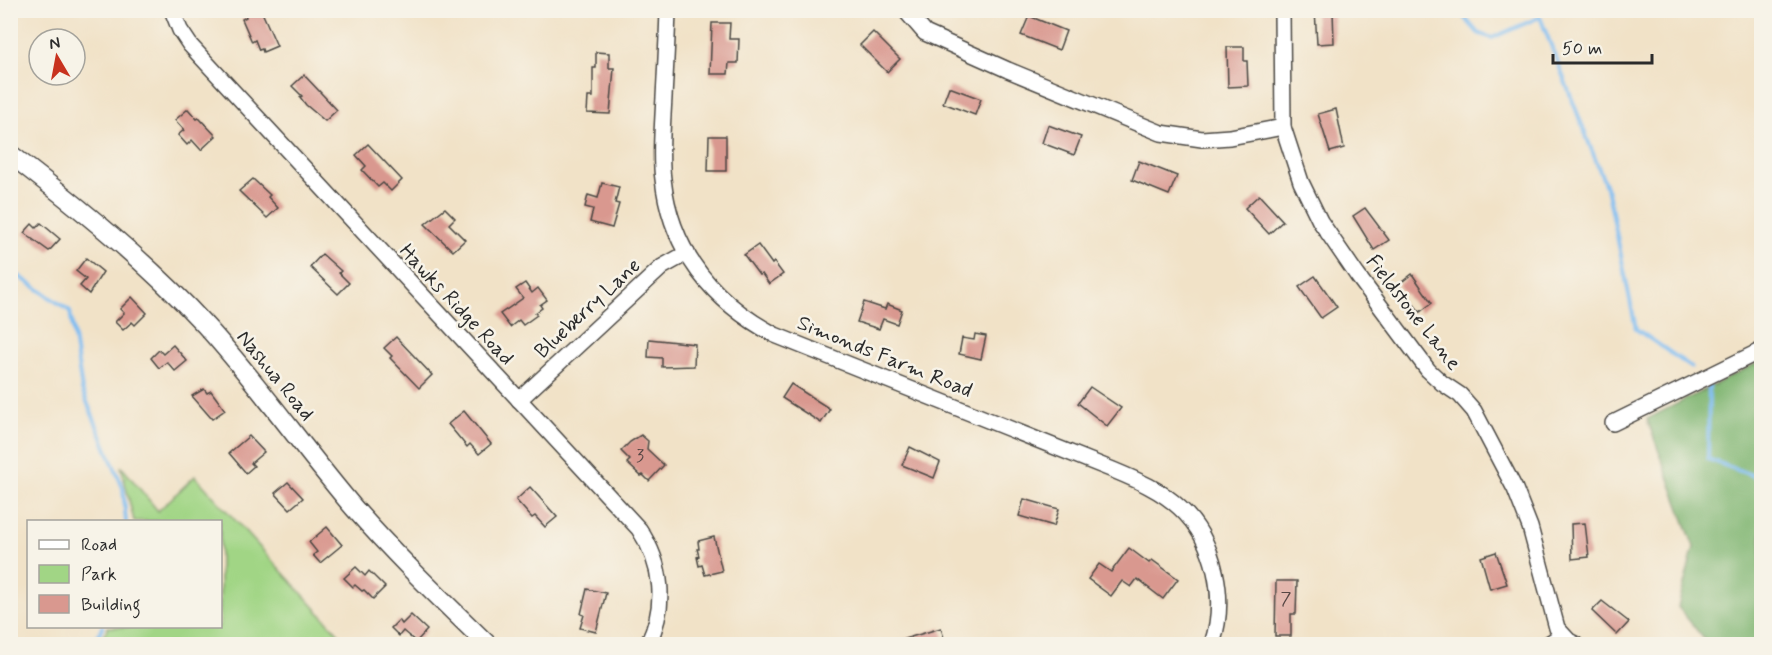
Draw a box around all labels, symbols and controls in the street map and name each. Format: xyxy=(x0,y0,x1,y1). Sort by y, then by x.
north arrow xyxy=(27,27,87,87)
scale bar xyxy=(1553,27,1652,65)
text: N xyxy=(48,32,62,55)
text: 50 m xyxy=(1562,37,1602,61)
street label: Hawks Ridge Road xyxy=(393,238,520,372)
street label: Fieldstone Lane xyxy=(1359,249,1467,376)
street label: Blueberry Lane xyxy=(529,252,647,365)
street label: Simonds Farm Road xyxy=(793,309,976,405)
street label: Nashua Road xyxy=(230,324,321,427)
house number: 3 xyxy=(636,444,644,468)
legend xyxy=(27,520,222,628)
text: Road xyxy=(81,533,117,557)
text: Park xyxy=(81,563,117,587)
house number: 7 xyxy=(1281,587,1292,611)
text: Building xyxy=(81,593,141,619)

